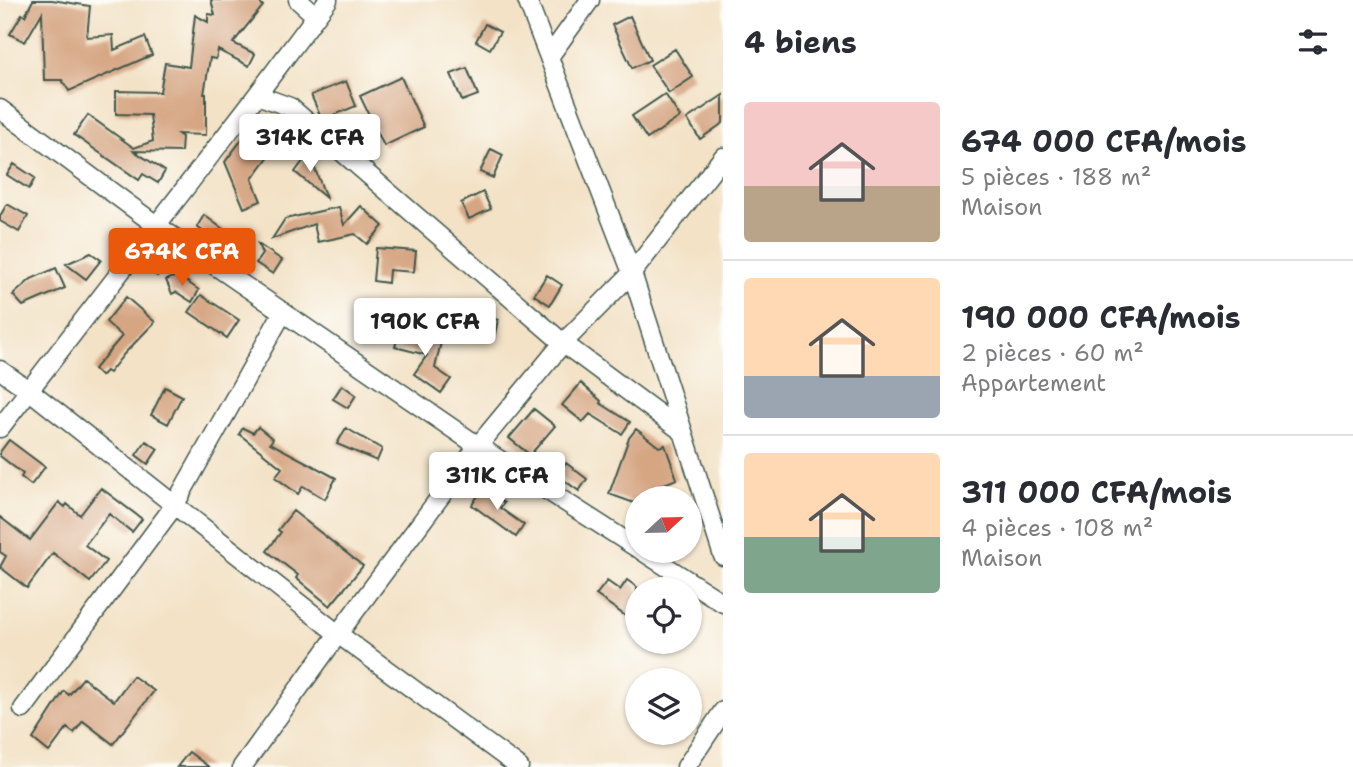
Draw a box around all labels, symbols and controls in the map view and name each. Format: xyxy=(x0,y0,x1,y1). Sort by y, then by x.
text: 4 biens xyxy=(744,22,857,63)
icon: filters xyxy=(1294,23,1332,61)
pin: 314K CFA xyxy=(238,114,382,174)
text: 674 000 CFA/mois xyxy=(961,121,1247,162)
text: 314K CFA xyxy=(255,122,365,152)
icon: home xyxy=(800,130,884,214)
text: 5 pièces · 188 m² xyxy=(961,162,1151,192)
text: Maison xyxy=(961,192,1042,222)
pin: 674K CFA xyxy=(110,229,254,288)
text: 674K CFA xyxy=(125,236,239,266)
text: 190 000 CFA/mois xyxy=(961,297,1241,338)
pin: 190K CFA xyxy=(353,298,497,358)
text: 190K CFA xyxy=(370,306,480,336)
icon: home xyxy=(800,306,884,390)
text: 2 pièces · 60 m² xyxy=(961,338,1144,368)
text: Appartement xyxy=(961,368,1106,398)
pin: 311K CFA xyxy=(425,452,569,512)
text: 311K CFA xyxy=(445,460,549,490)
text: 311 000 CFA/mois xyxy=(961,472,1232,513)
icon: home xyxy=(800,481,884,565)
north arrow xyxy=(625,486,702,564)
map controls xyxy=(625,486,702,745)
text: 4 pièces · 108 m² xyxy=(961,513,1153,543)
text: Maison xyxy=(961,543,1042,573)
button: locate xyxy=(625,577,702,654)
button: layers xyxy=(625,668,702,745)

